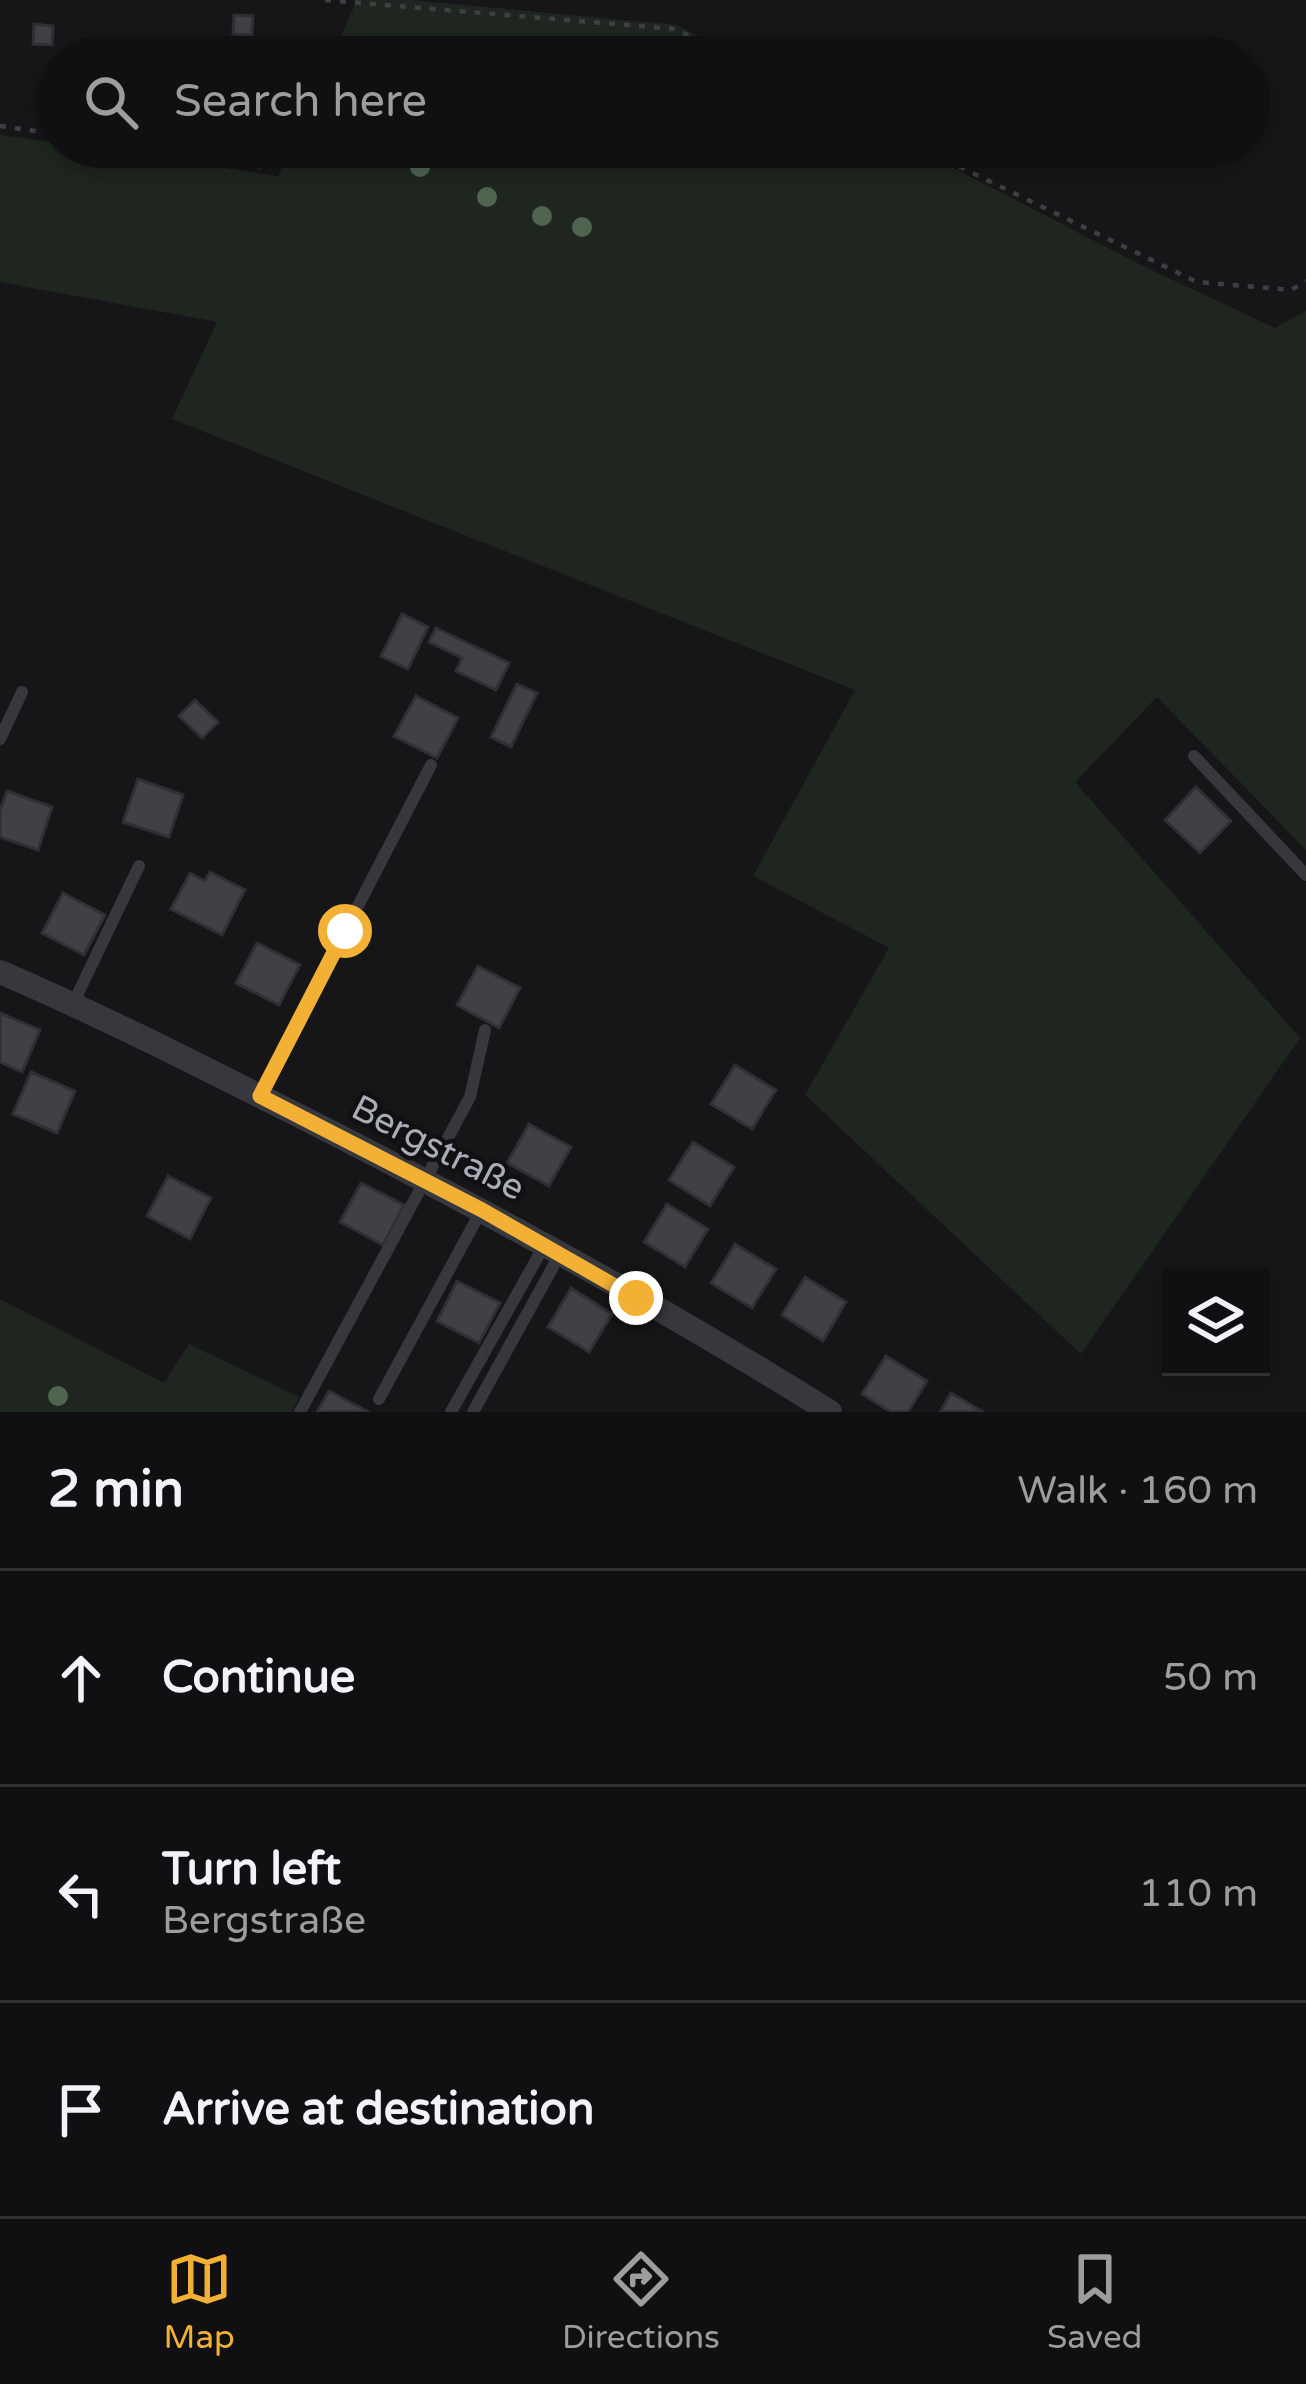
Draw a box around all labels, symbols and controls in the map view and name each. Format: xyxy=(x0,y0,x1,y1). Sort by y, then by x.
search box xyxy=(36,36,1270,168)
icon: search xyxy=(78,69,144,135)
text: Search here xyxy=(174,75,427,129)
route start xyxy=(318,904,372,958)
street label: Bergstraße xyxy=(344,1086,532,1210)
map controls xyxy=(1162,1268,1270,1376)
button: layers xyxy=(1162,1268,1270,1376)
route end xyxy=(609,1271,663,1325)
text: 2 min xyxy=(48,1459,184,1521)
text: Walk · 160 m xyxy=(1017,1467,1258,1514)
icon: ahead xyxy=(48,1645,114,1711)
text: Continue xyxy=(162,1651,355,1705)
text: 50 m xyxy=(1163,1654,1258,1701)
text: Turn left xyxy=(162,1843,341,1897)
icon: left xyxy=(48,1861,114,1927)
text: 110 m xyxy=(1139,1870,1258,1917)
text: Bergstraße xyxy=(162,1897,366,1944)
icon: arrive xyxy=(48,2077,114,2143)
text: Arrive at destination xyxy=(162,2083,594,2137)
tab: Map xyxy=(164,2246,235,2357)
tab: Directions xyxy=(562,2246,720,2357)
tab: Saved xyxy=(1047,2246,1142,2357)

